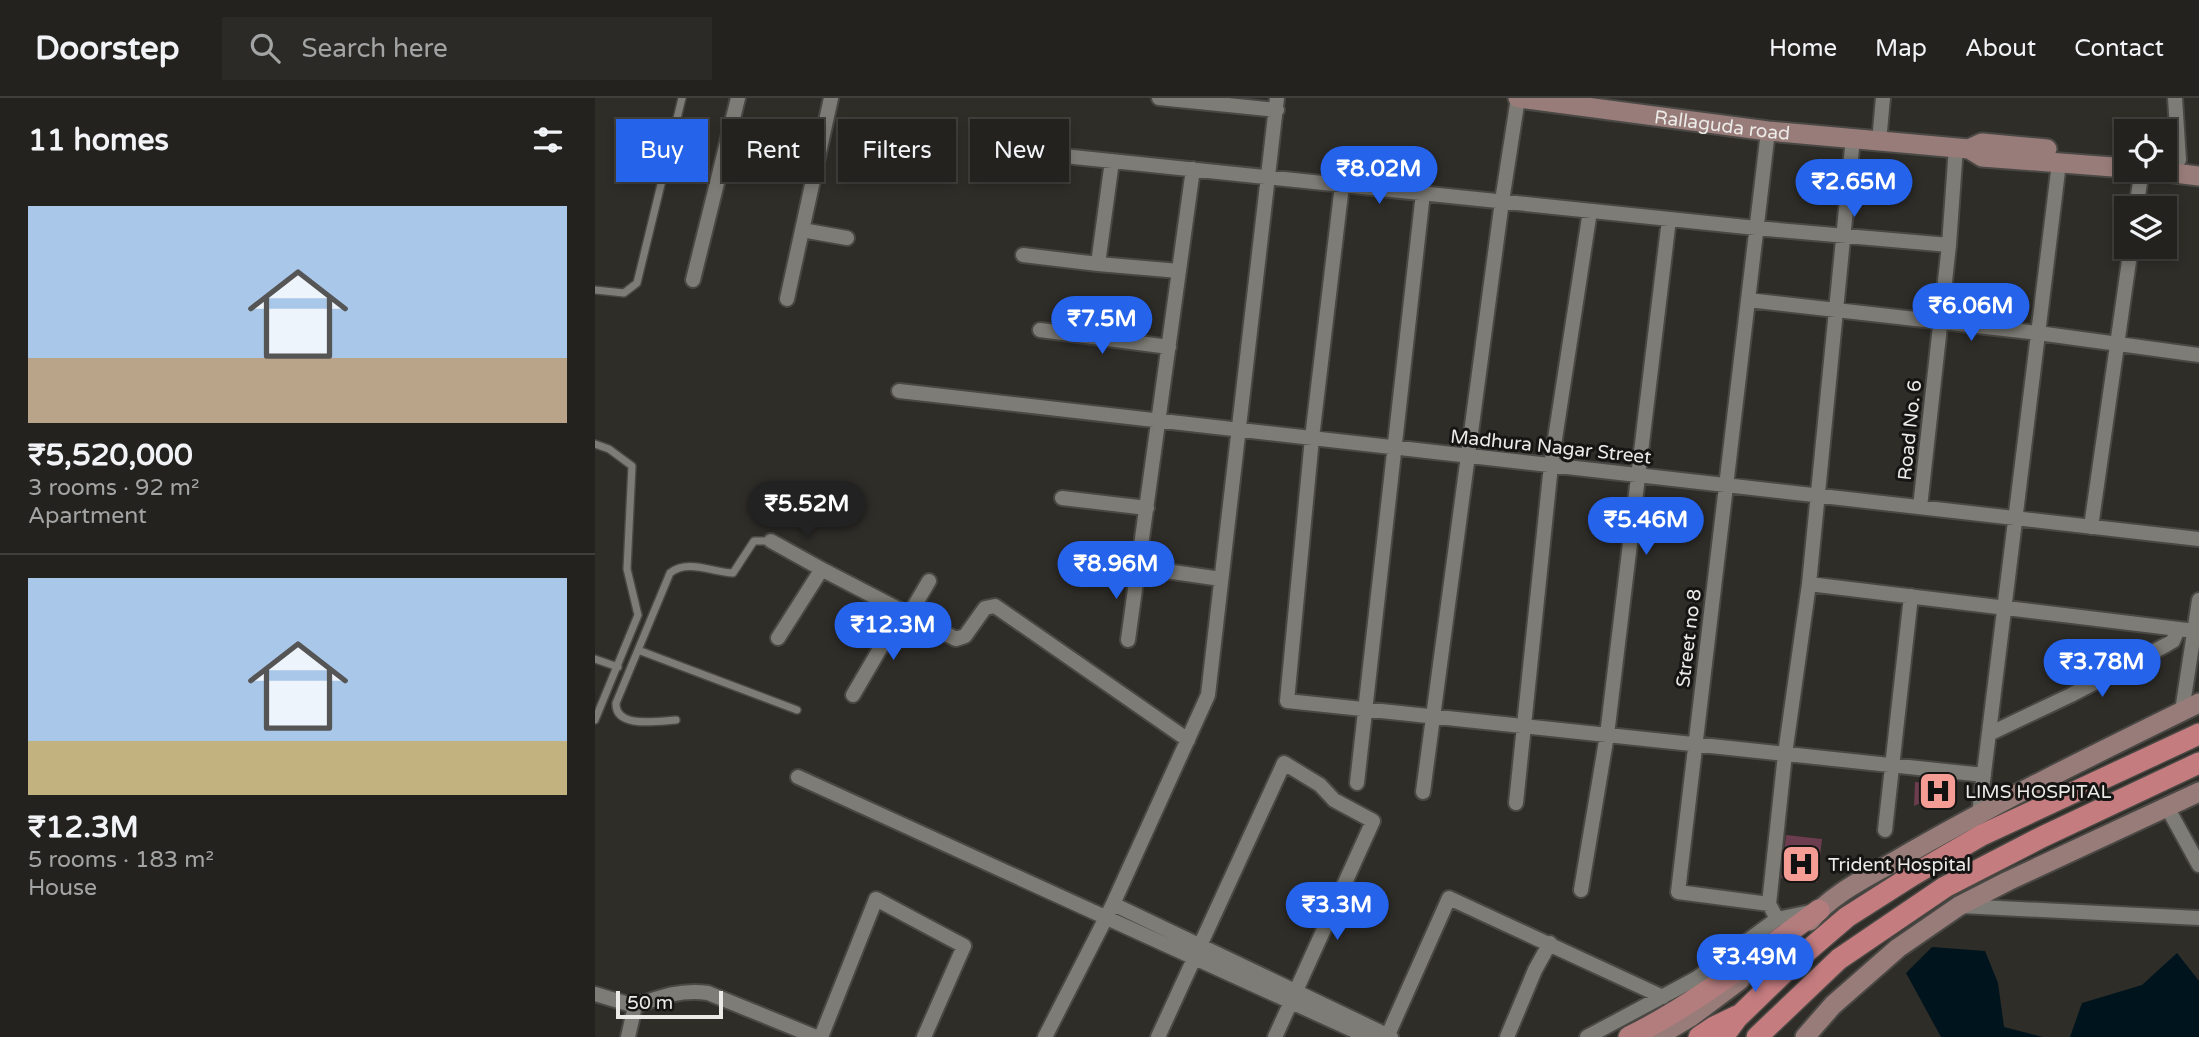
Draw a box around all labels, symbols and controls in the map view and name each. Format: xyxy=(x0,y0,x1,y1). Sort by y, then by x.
search box xyxy=(222,17,712,80)
text: Doorstep xyxy=(35,29,180,68)
icon: search xyxy=(246,29,284,67)
text: Search here xyxy=(302,33,448,64)
text: Home xyxy=(1769,34,1837,63)
text: Map xyxy=(1875,34,1927,63)
text: About xyxy=(1965,34,2036,63)
text: Contact xyxy=(2074,34,2164,63)
street label: Rallaguda road xyxy=(1653,106,1791,145)
chip: Buy xyxy=(616,119,708,182)
chip: Rent xyxy=(722,119,824,182)
chip: Filters xyxy=(838,119,956,182)
chip: New xyxy=(970,119,1069,182)
map controls xyxy=(2114,119,2177,259)
button: locate xyxy=(2114,119,2177,182)
icon: filters xyxy=(529,121,567,159)
text: 11 homes xyxy=(28,122,169,159)
pin: ₹8.02M xyxy=(1322,146,1436,206)
text: ₹8.02M xyxy=(1337,155,1422,183)
pin: ₹2.65M xyxy=(1797,159,1911,219)
text: ₹2.65M xyxy=(1812,168,1897,196)
button: layers xyxy=(2114,196,2177,259)
icon: home xyxy=(235,251,361,377)
pin: ₹6.06M xyxy=(1914,284,2028,343)
text: ₹6.06M xyxy=(1929,292,2014,320)
pin: ₹7.5M xyxy=(1053,296,1151,356)
text: ₹7.5M xyxy=(1067,305,1137,333)
street label: Road No. 6 xyxy=(1894,379,1926,481)
street label: Madhura Nagar Street xyxy=(1449,425,1653,468)
text: ₹5,520,000 xyxy=(28,437,193,474)
text: 3 rooms · 92 m² xyxy=(28,474,199,502)
pin: ₹5.52M xyxy=(750,482,864,541)
text: ₹5.52M xyxy=(765,490,849,518)
pin: ₹5.46M xyxy=(1589,498,1703,557)
text: Apartment xyxy=(28,502,147,530)
text: ₹5.46M xyxy=(1604,506,1688,534)
pin: ₹8.96M xyxy=(1059,542,1173,601)
text: ₹8.96M xyxy=(1074,550,1159,578)
street label: Street no 8 xyxy=(1672,587,1706,689)
pin: ₹12.3M xyxy=(836,602,950,662)
text: ₹12.3M xyxy=(851,611,936,639)
icon: home xyxy=(235,623,361,749)
pin: ₹3.78M xyxy=(2045,640,2159,699)
text: ₹3.78M xyxy=(2060,648,2144,676)
hospital icon: LIMS HOSPITAL xyxy=(1917,770,1959,812)
place label: LIMS HOSPITAL xyxy=(1965,781,2112,803)
text: ₹12.3M xyxy=(28,809,139,846)
hospital icon: Trident Hospital xyxy=(1780,843,1822,885)
text: 5 rooms · 183 m² xyxy=(28,846,214,874)
place label: Trident Hospital xyxy=(1828,854,1971,876)
text: House xyxy=(28,874,97,902)
pin: ₹3.3M xyxy=(1288,882,1386,942)
text: ₹3.3M xyxy=(1302,891,1372,919)
pin: ₹3.49M xyxy=(1698,934,1812,994)
text: ₹3.49M xyxy=(1713,943,1797,971)
scale bar xyxy=(616,988,723,1020)
text: 50 m xyxy=(627,992,673,1014)

